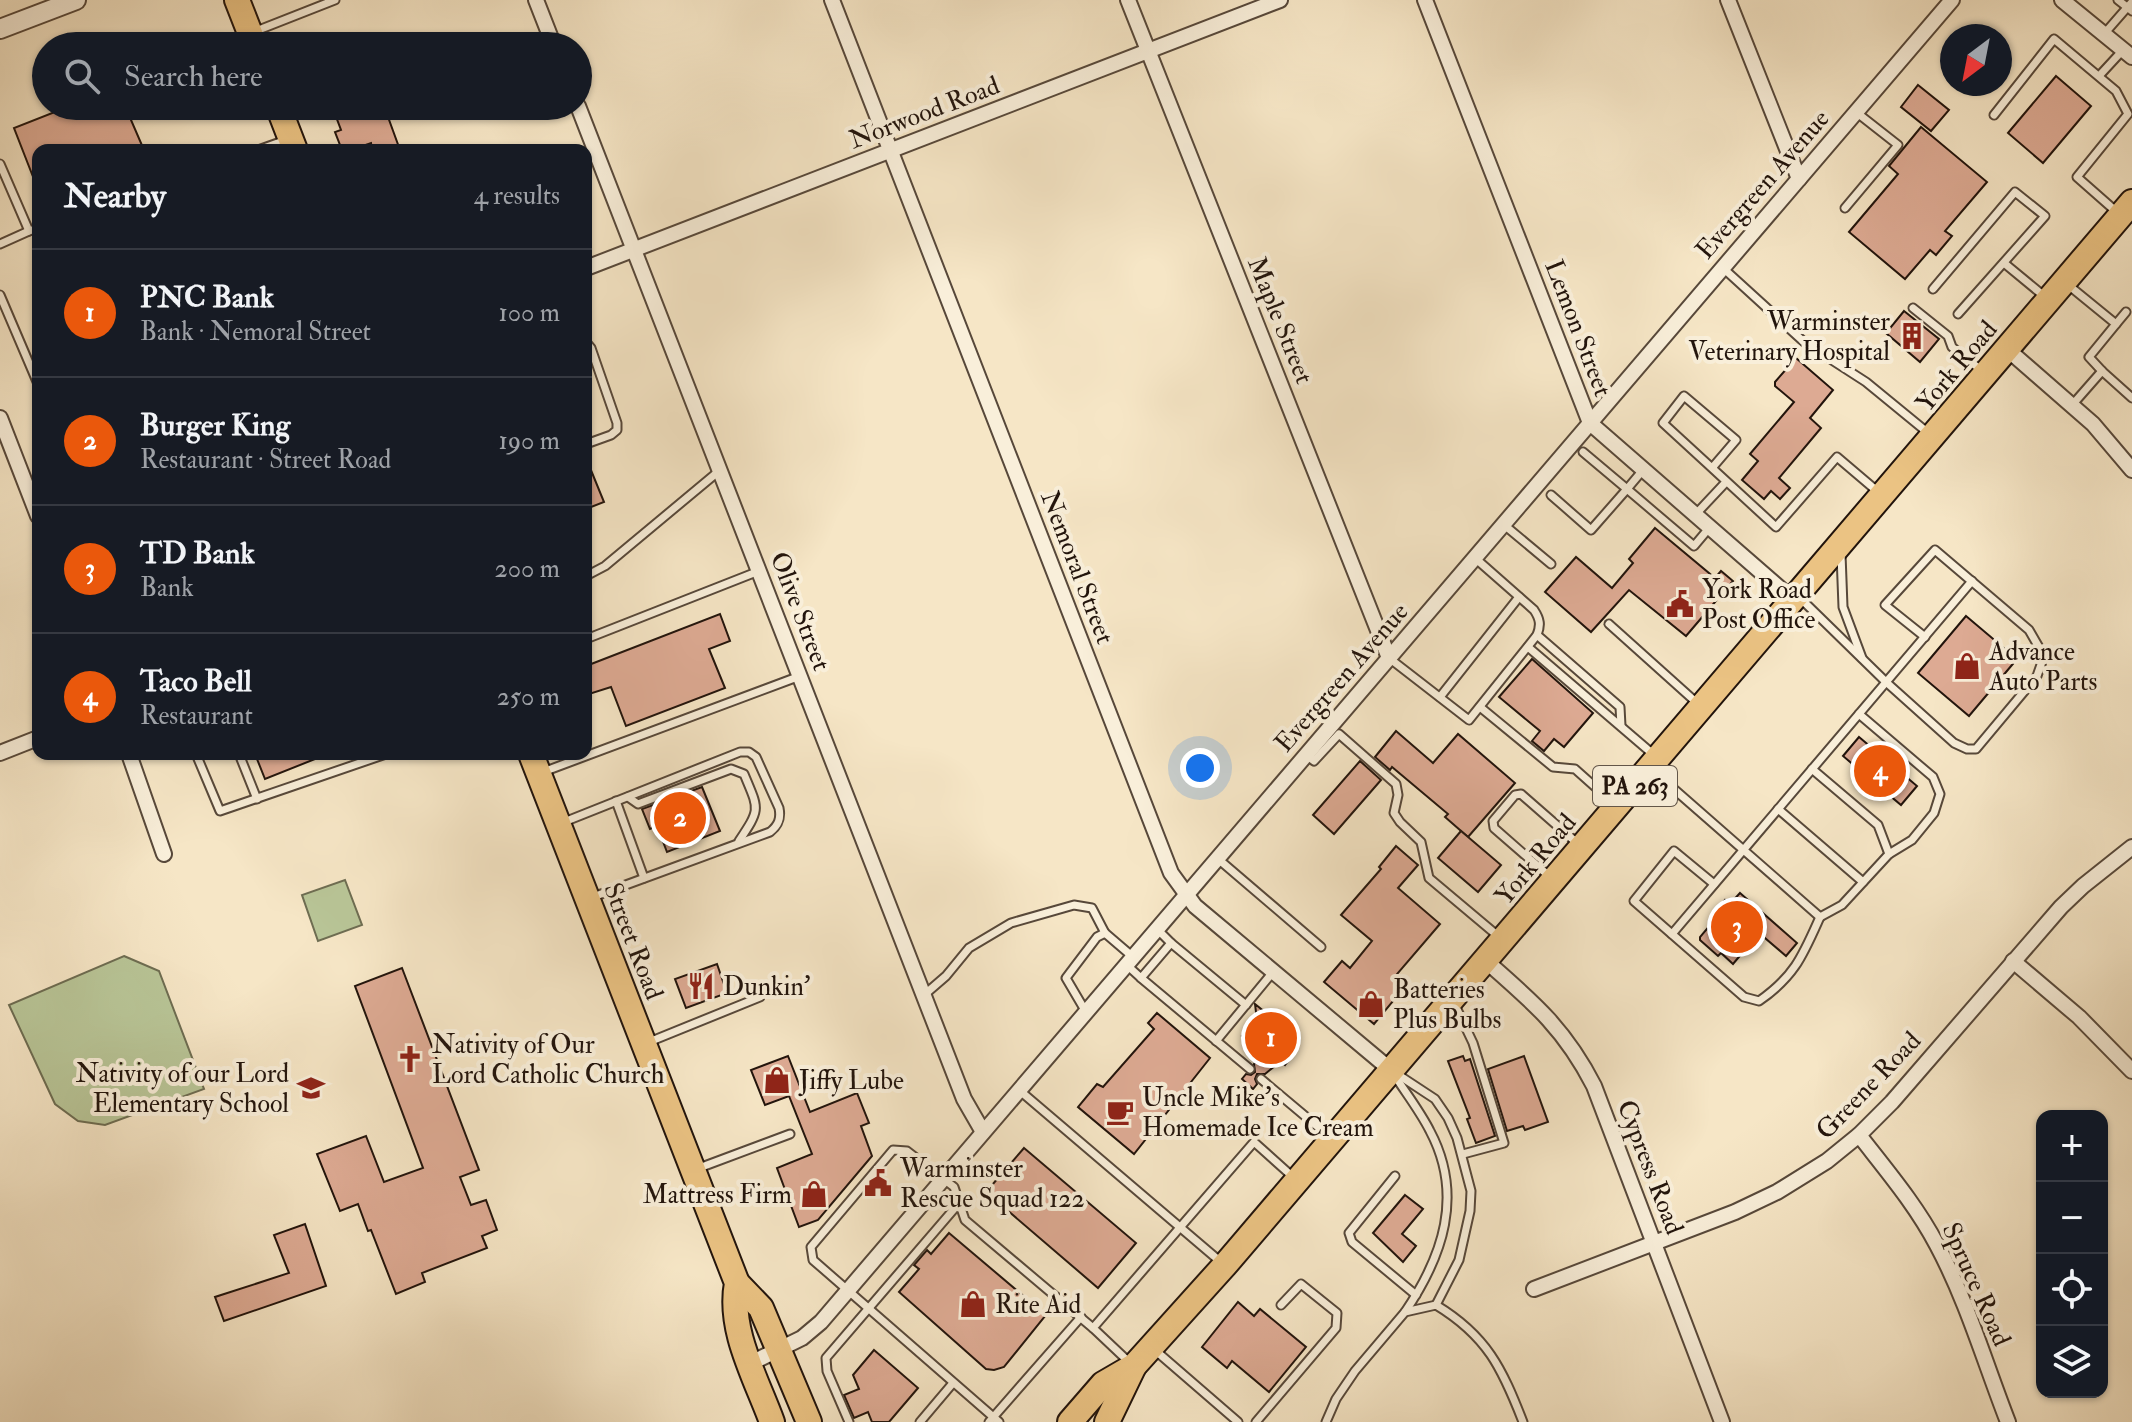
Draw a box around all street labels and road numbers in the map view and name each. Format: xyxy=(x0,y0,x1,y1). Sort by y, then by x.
street label: Norwood Road xyxy=(845,70,1004,156)
street label: Evergreen Avenue xyxy=(1689,103,1837,266)
street label: Maple Street xyxy=(1239,252,1320,389)
street label: Lemon Street xyxy=(1537,255,1619,401)
street label: York Road xyxy=(1909,314,2004,419)
street label: Nemoral Street xyxy=(1033,486,1121,648)
street label: Olive Street xyxy=(763,548,837,675)
street label: Evergreen Avenue xyxy=(1268,596,1416,759)
road number: PA 263 xyxy=(1593,766,1677,806)
street label: York Road xyxy=(1488,807,1583,912)
street label: Street Road xyxy=(596,878,670,1004)
street label: Greene Road xyxy=(1810,1025,1928,1146)
street label: Cypress Road xyxy=(1609,1096,1690,1240)
street label: Spruce Road xyxy=(1934,1218,2018,1352)

